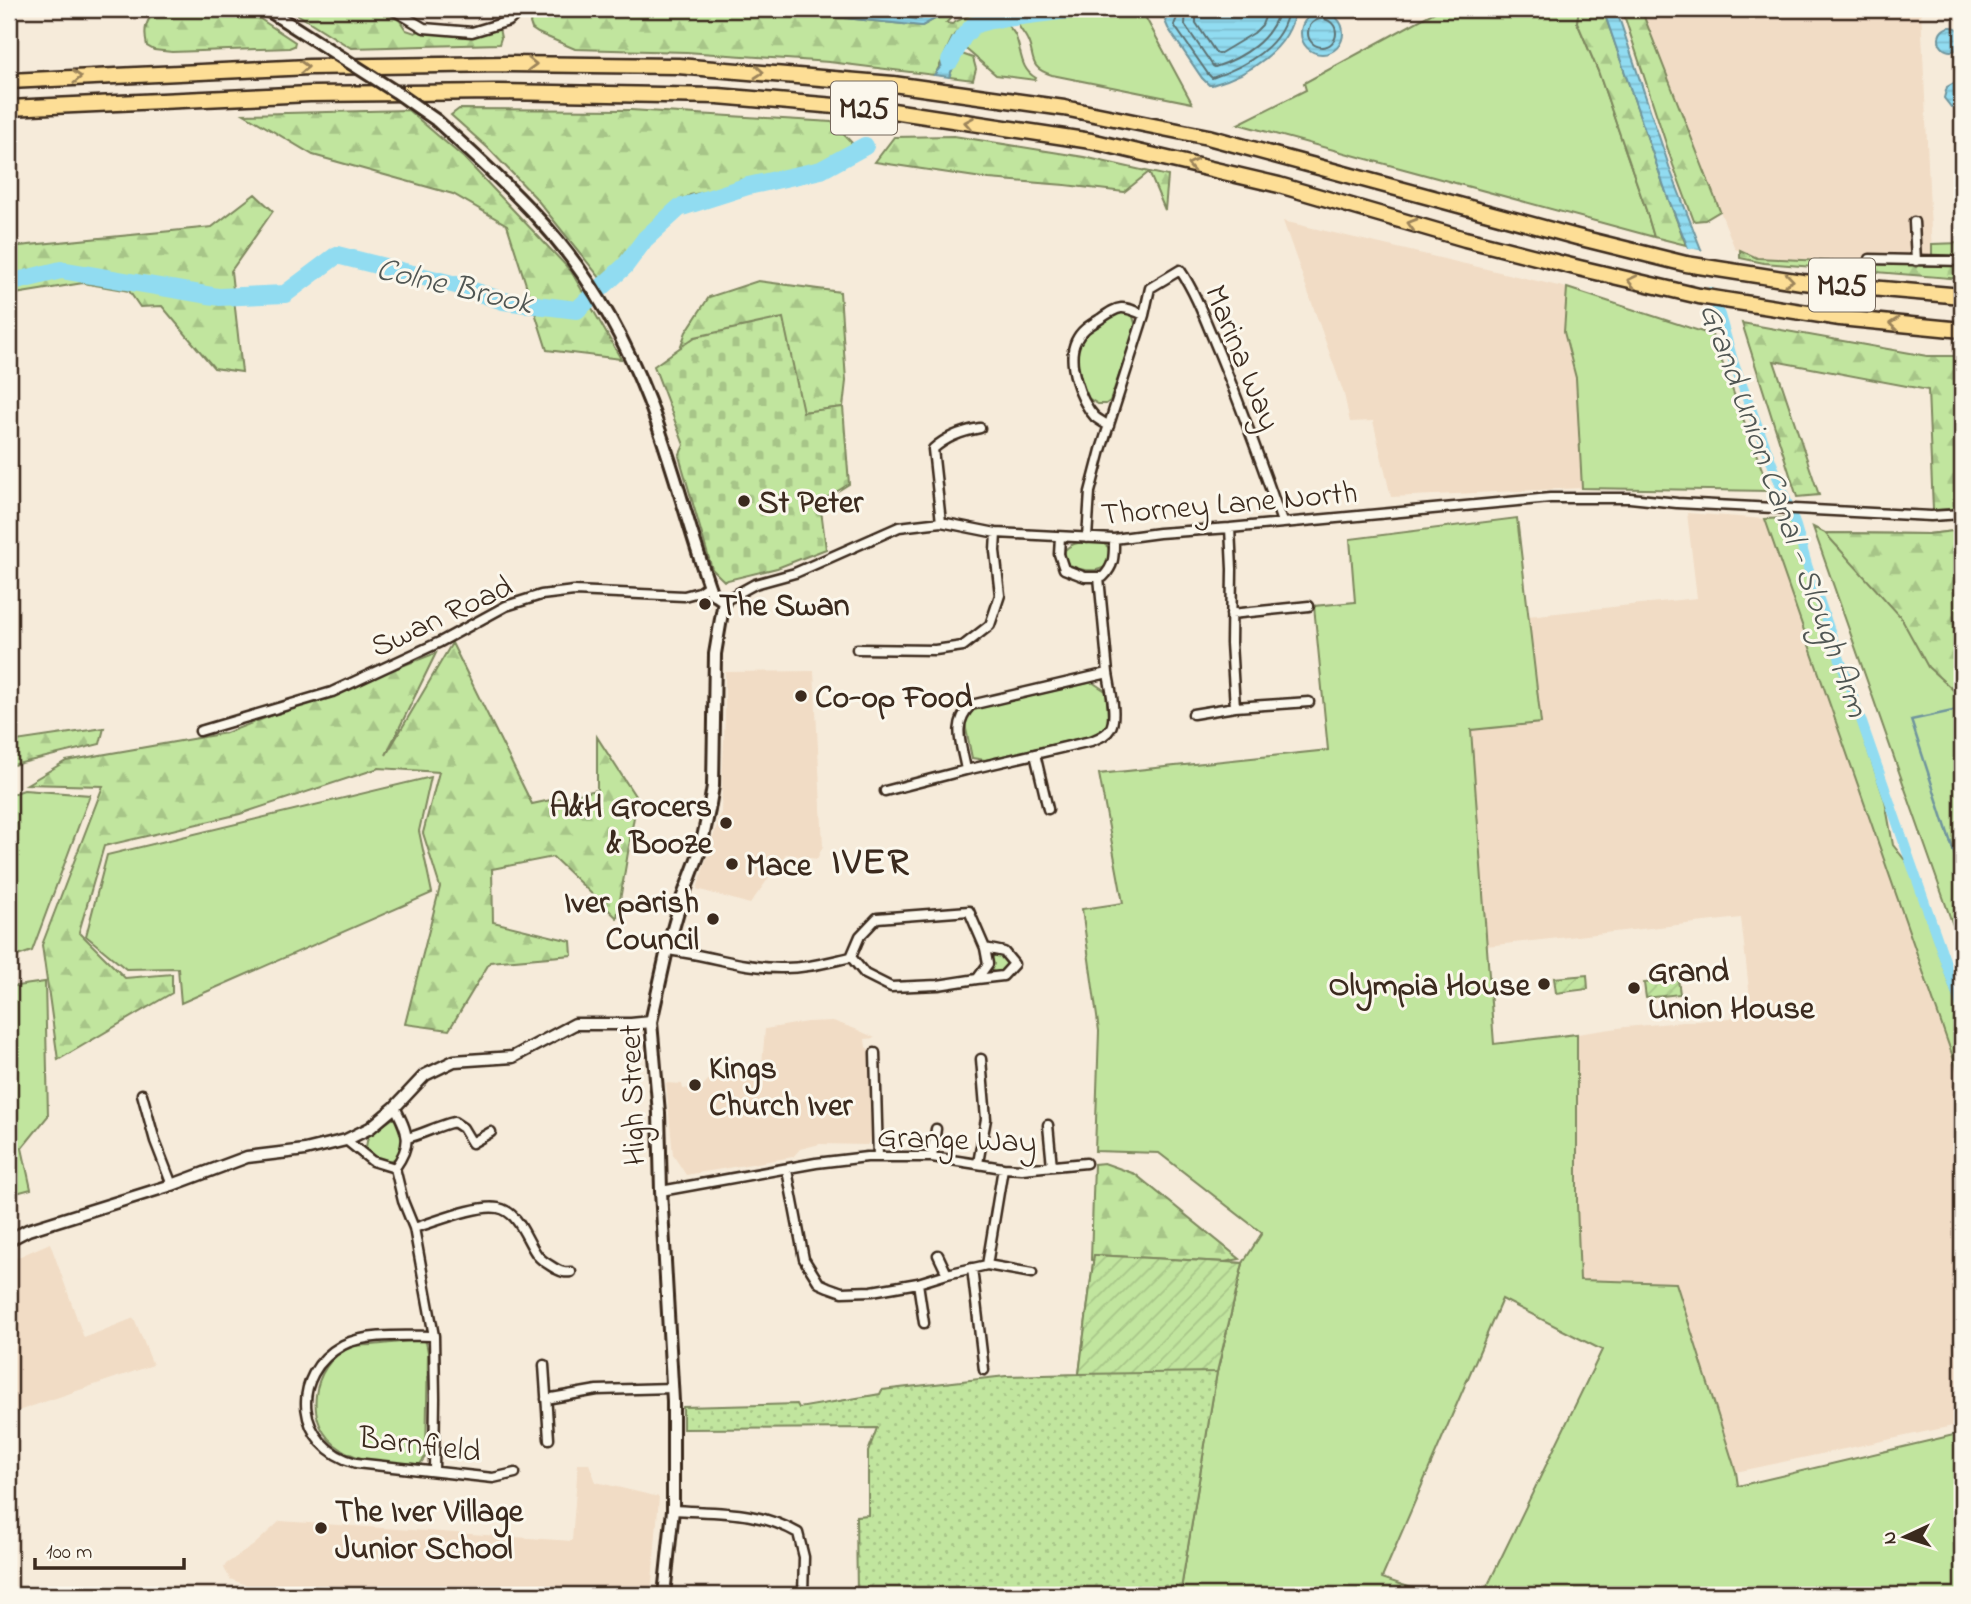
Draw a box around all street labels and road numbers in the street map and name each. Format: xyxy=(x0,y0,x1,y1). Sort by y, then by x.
road number: M25 xyxy=(831,82,897,134)
road number: M25 xyxy=(1809,258,1875,312)
street label: Marina Way xyxy=(1190,278,1291,438)
street label: Thorney Lane North xyxy=(1099,471,1360,540)
street label: Swan Road xyxy=(364,565,521,672)
street label: High Street xyxy=(609,1023,660,1166)
street label: Grange Way xyxy=(876,1115,1037,1168)
street label: Barnfield xyxy=(355,1416,483,1477)

